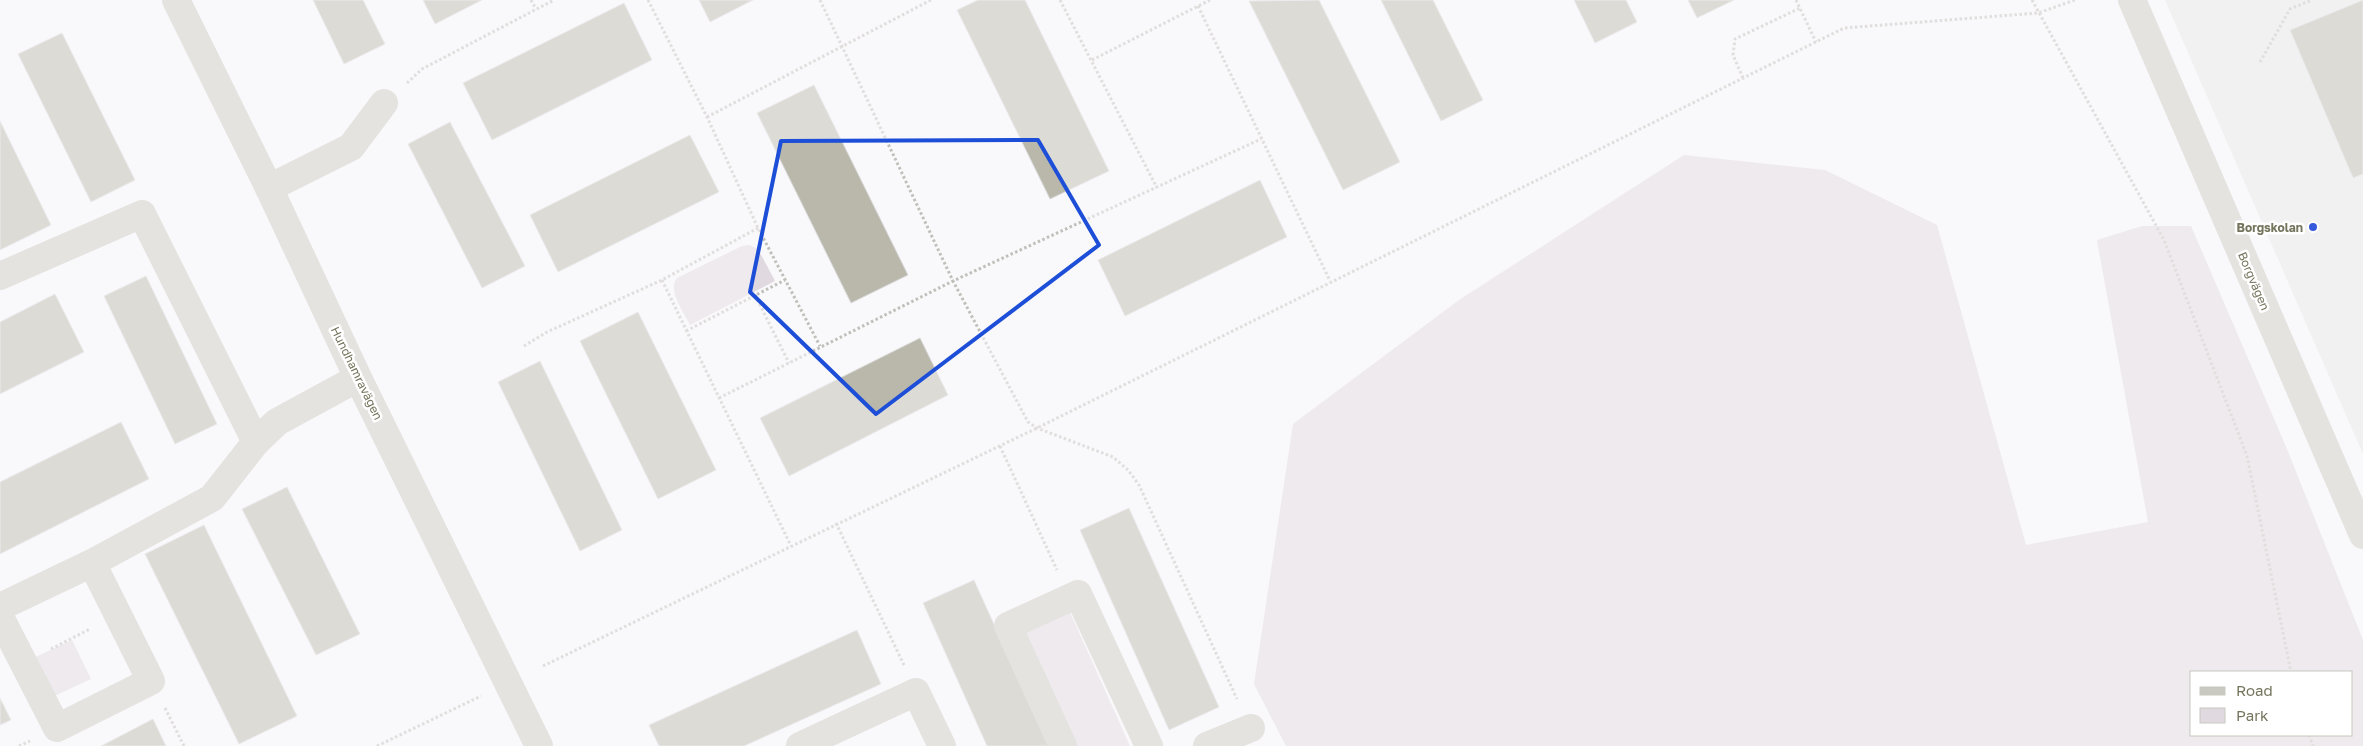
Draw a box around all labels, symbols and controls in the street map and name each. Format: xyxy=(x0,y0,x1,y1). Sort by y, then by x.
place label: Borgskolan xyxy=(2237,220,2303,235)
marker: Borgskolan xyxy=(2307,221,2319,233)
street label: Borgvägen xyxy=(2235,249,2273,313)
street label: Hundhamravägen xyxy=(328,324,386,422)
legend xyxy=(2190,671,2353,736)
text: Road xyxy=(2236,681,2273,699)
text: Park xyxy=(2236,706,2269,724)

